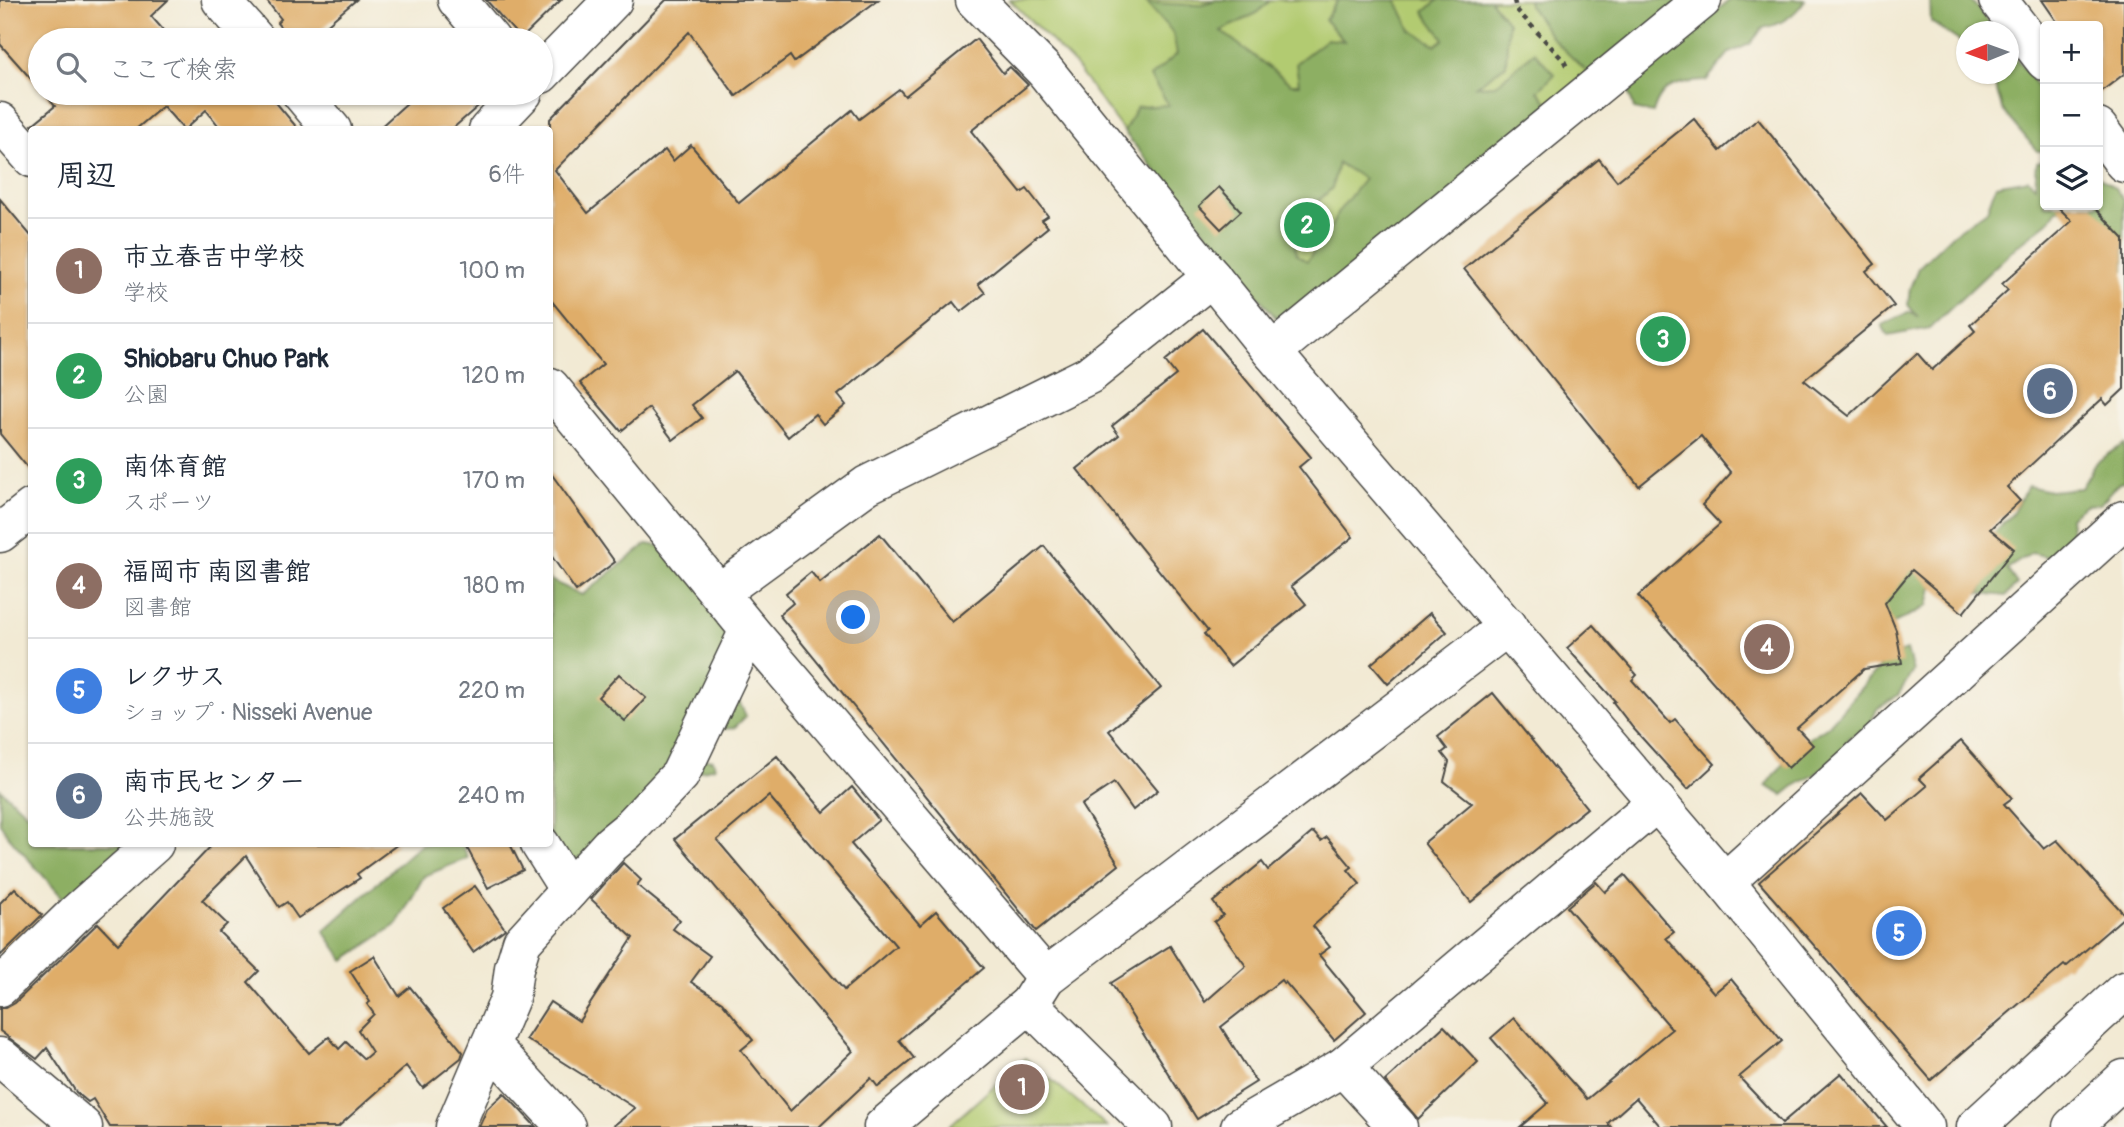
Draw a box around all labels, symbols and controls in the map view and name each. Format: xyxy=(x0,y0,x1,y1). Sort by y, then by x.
north arrow xyxy=(1956,21,2019,84)
map controls xyxy=(2040,21,2103,210)
button: + xyxy=(2040,21,2103,84)
search box xyxy=(28,28,553,105)
icon: search xyxy=(52,48,90,86)
text: ここで検索 xyxy=(108,54,238,86)
button: − xyxy=(2040,84,2103,147)
button: layers xyxy=(2040,147,2103,210)
text: 周辺 xyxy=(56,157,116,194)
text: 6件 xyxy=(489,160,525,189)
pin: 2 xyxy=(1284,199,1330,251)
text: 市立春吉中学校 xyxy=(123,241,305,273)
text: 1 xyxy=(75,256,84,285)
text: 100 m xyxy=(459,256,525,285)
text: 学校 xyxy=(123,278,169,307)
pin: 3 xyxy=(1640,313,1686,365)
text: Shiobaru Chuo Park xyxy=(123,343,329,375)
text: 2 xyxy=(73,361,85,390)
text: 120 m xyxy=(462,361,525,390)
pin: 6 xyxy=(2027,365,2073,417)
text: 公園 xyxy=(123,380,169,409)
text: 南体育館 xyxy=(123,451,227,483)
text: 3 xyxy=(73,466,85,495)
text: 170 m xyxy=(463,466,525,495)
text: スポーツ xyxy=(123,488,215,517)
text: 福岡市 南図書館 xyxy=(123,556,311,588)
text: 4 xyxy=(72,571,86,600)
text: 180 m xyxy=(463,571,525,600)
text: 図書館 xyxy=(123,593,192,622)
your location xyxy=(836,600,870,634)
pin: 4 xyxy=(1744,621,1790,673)
text: レクサス xyxy=(123,661,225,693)
text: 5 xyxy=(73,676,85,705)
text: 220 m xyxy=(458,676,525,705)
text: ショップ · Nisseki Avenue xyxy=(123,698,372,727)
text: 南市民センター xyxy=(123,766,305,798)
text: 6 xyxy=(72,781,86,810)
text: 240 m xyxy=(458,781,525,810)
text: 公共施設 xyxy=(123,803,215,832)
pin: 5 xyxy=(1876,907,1922,959)
pin: 1 xyxy=(999,1061,1045,1113)

